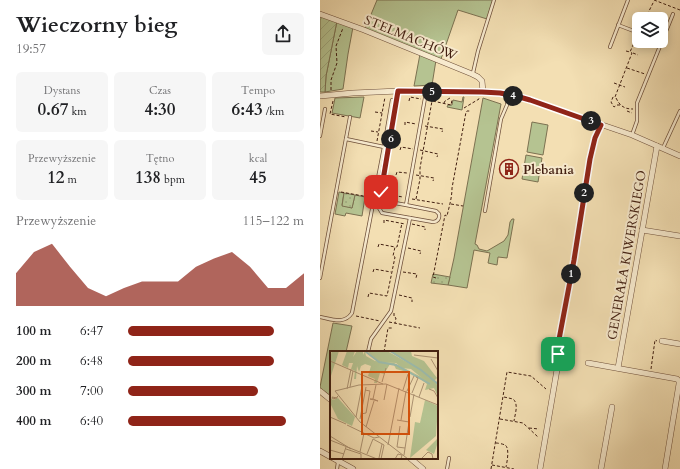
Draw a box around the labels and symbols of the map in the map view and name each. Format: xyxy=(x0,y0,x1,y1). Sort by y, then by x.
street label: STELMACHÓW xyxy=(361,11,460,65)
pin: 5 xyxy=(422,82,442,102)
pin: 4 xyxy=(503,86,523,106)
pin: 3 xyxy=(581,111,601,131)
pin: 6 xyxy=(381,129,401,149)
building icon: Plebania xyxy=(498,158,520,180)
place label: Plebania xyxy=(523,161,574,179)
street label: GENERAŁA KIWERSKIEGO xyxy=(603,169,651,341)
pin xyxy=(364,175,398,209)
pin: 2 xyxy=(574,183,594,203)
pin: 1 xyxy=(561,264,581,284)
pin xyxy=(541,337,575,371)
inset map xyxy=(330,351,438,459)

